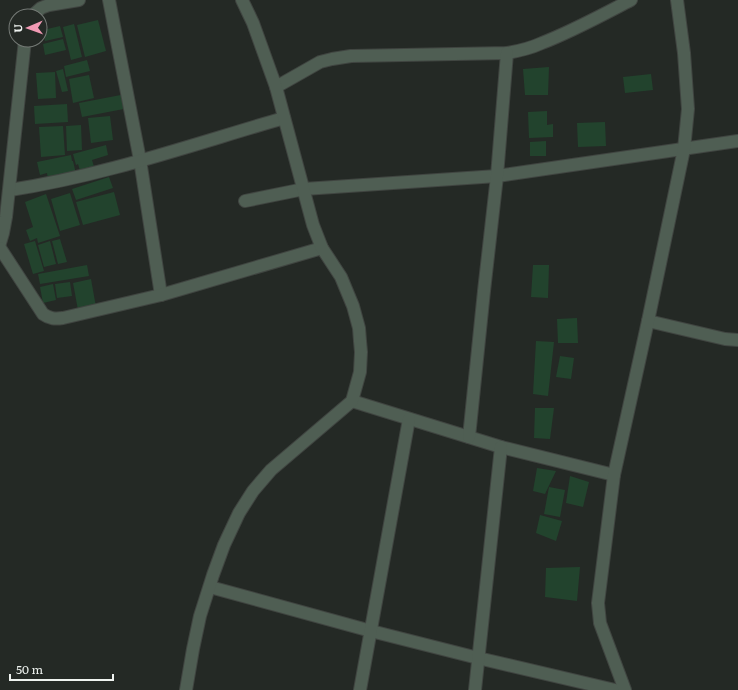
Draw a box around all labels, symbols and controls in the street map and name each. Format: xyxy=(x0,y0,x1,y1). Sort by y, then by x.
north arrow xyxy=(8,8,48,48)
text: U xyxy=(9,23,25,33)
scale bar xyxy=(10,656,113,682)
text: 50 m xyxy=(16,660,43,678)

